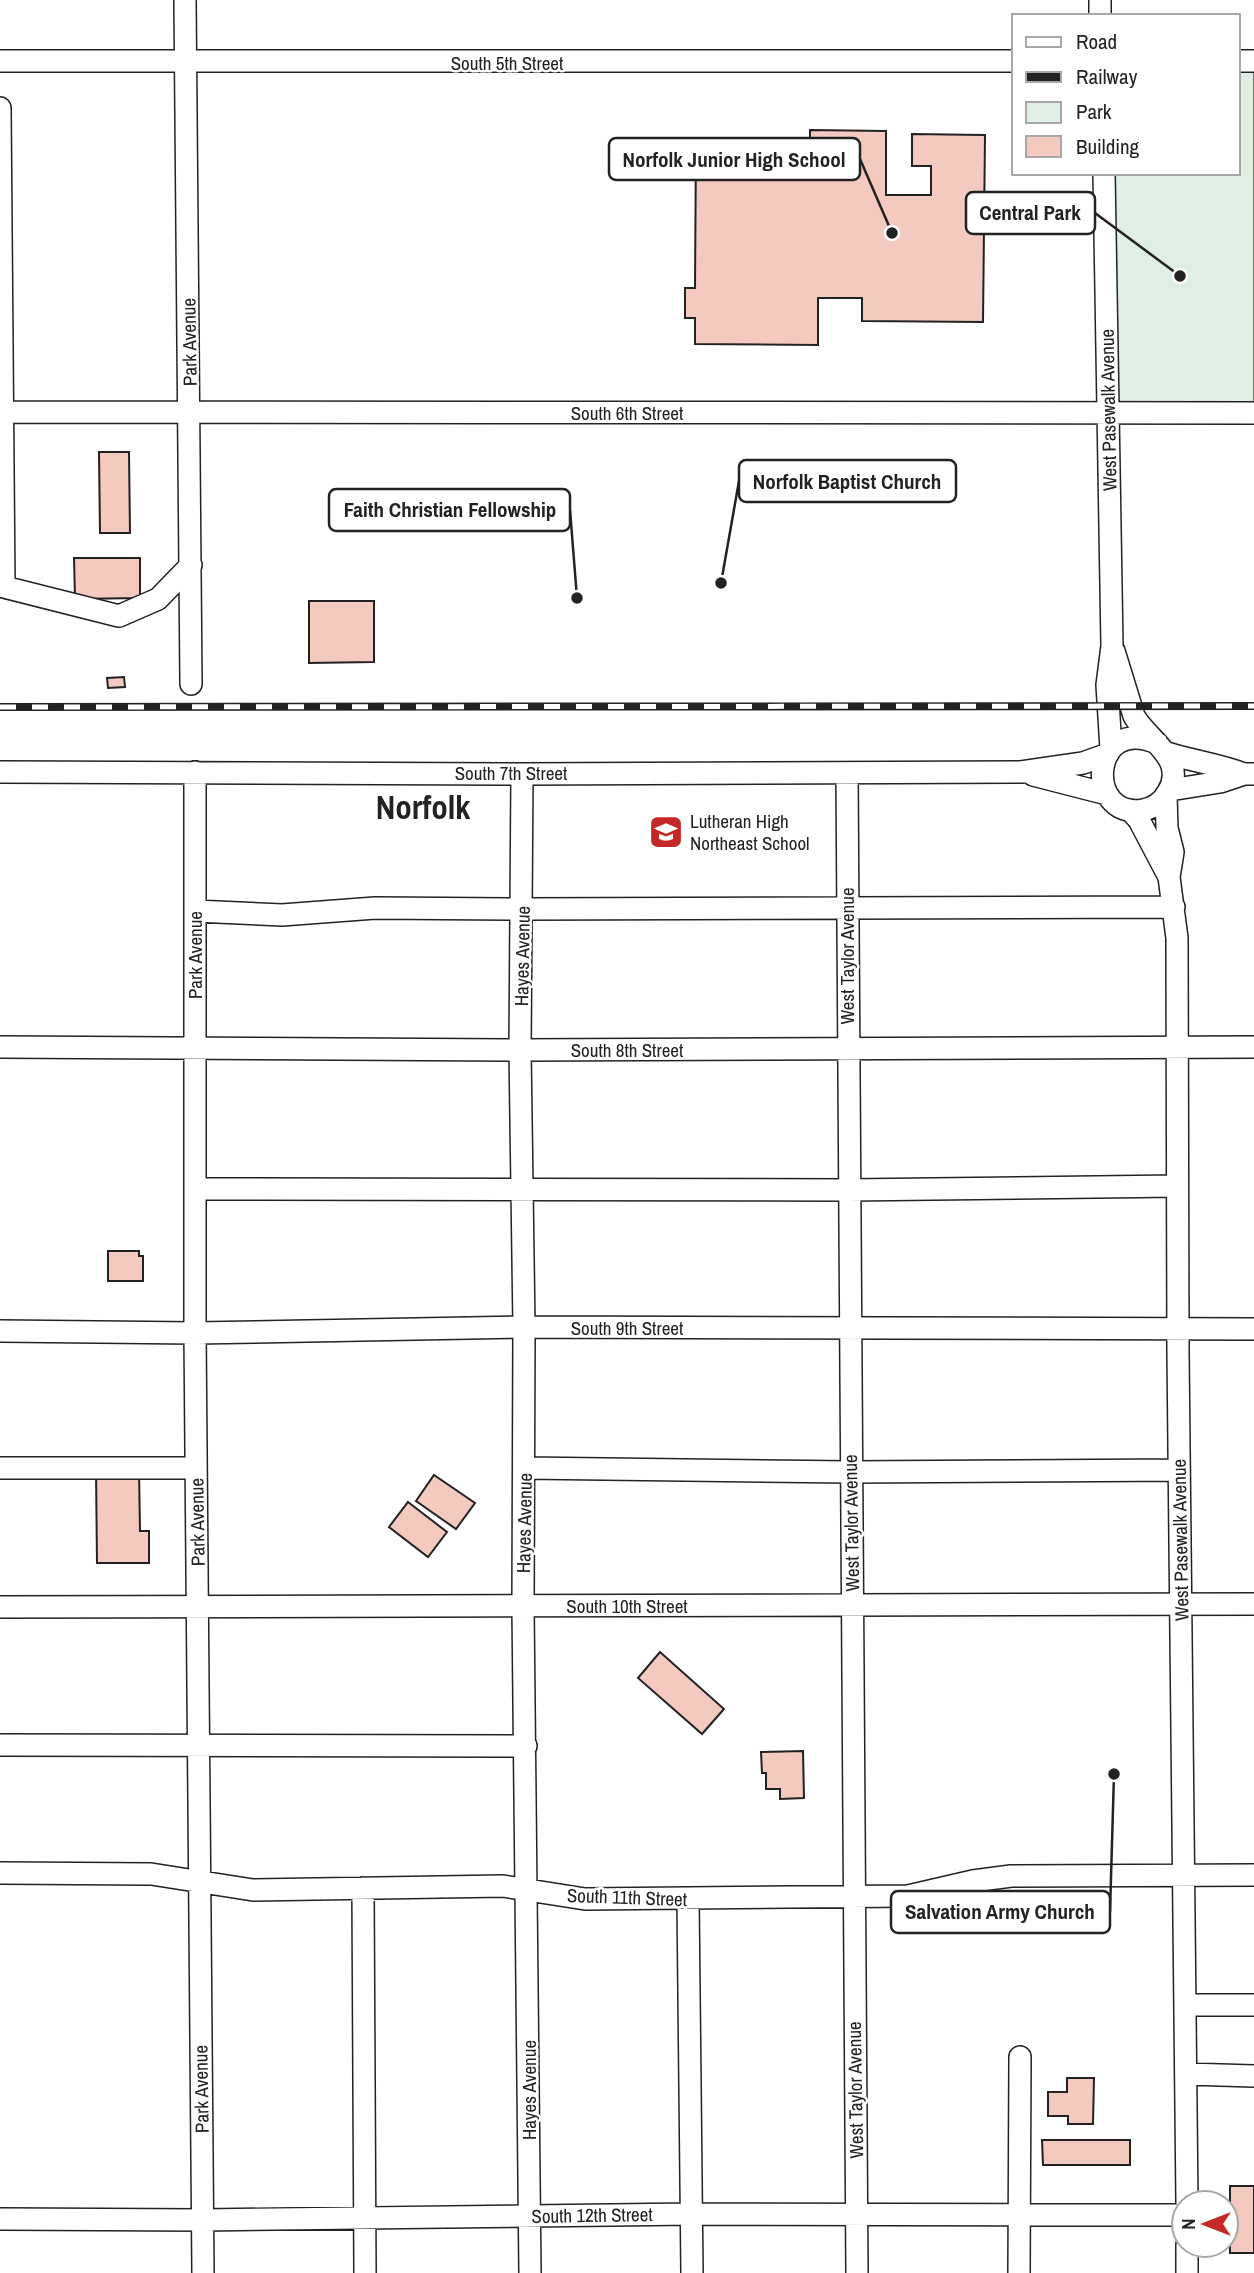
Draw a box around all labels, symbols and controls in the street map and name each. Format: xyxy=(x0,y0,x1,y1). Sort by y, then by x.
legend xyxy=(1012,14,1240,175)
text: Road xyxy=(1076,27,1117,56)
street label: South 5th Street xyxy=(451,50,564,76)
text: Railway xyxy=(1076,62,1138,91)
text: Park xyxy=(1076,97,1112,126)
text: Building xyxy=(1076,132,1140,161)
callout: Norfolk Junior High School xyxy=(609,138,860,180)
text: Norfolk Junior High School xyxy=(623,145,845,174)
callout: Central Park xyxy=(966,192,1095,234)
text: Central Park xyxy=(979,198,1081,227)
street label: Park Avenue xyxy=(175,298,203,386)
street label: West Pasewalk Avenue xyxy=(1094,329,1122,491)
street label: South 6th Street xyxy=(571,400,684,426)
callout: Norfolk Baptist Church xyxy=(739,460,956,502)
text: Norfolk Baptist Church xyxy=(753,467,941,496)
callout: Faith Christian Fellowship xyxy=(329,489,570,531)
text: Faith Christian Fellowship xyxy=(344,495,556,524)
street label: South 7th Street xyxy=(455,760,568,786)
district label: Norfolk xyxy=(376,785,471,829)
place label: Lutheran High Northeast School xyxy=(690,808,810,856)
school or university icon: Lutheran High Northeast School xyxy=(647,813,685,851)
street label: West Taylor Avenue xyxy=(834,887,860,1025)
street label: Hayes Avenue xyxy=(508,906,536,1006)
street label: Park Avenue xyxy=(182,911,208,999)
street label: South 8th Street xyxy=(571,1037,684,1063)
street label: South 9th Street xyxy=(571,1315,684,1341)
street label: West Taylor Avenue xyxy=(837,1454,865,1592)
street label: West Pasewalk Avenue xyxy=(1166,1459,1194,1621)
street label: Hayes Avenue xyxy=(510,1473,538,1573)
street label: Park Avenue xyxy=(183,1478,211,1566)
street label: South 10th Street xyxy=(566,1593,688,1619)
street label: South 11th Street xyxy=(567,1882,688,1912)
callout: Salvation Army Church xyxy=(891,1891,1110,1933)
text: Salvation Army Church xyxy=(905,1897,1095,1926)
street label: West Taylor Avenue xyxy=(841,2021,869,2159)
street label: Hayes Avenue xyxy=(516,2040,542,2140)
street label: Park Avenue xyxy=(187,2045,215,2133)
north arrow xyxy=(1170,2189,1240,2259)
street label: South 12th Street xyxy=(531,2201,654,2229)
text: N xyxy=(1175,2218,1201,2230)

